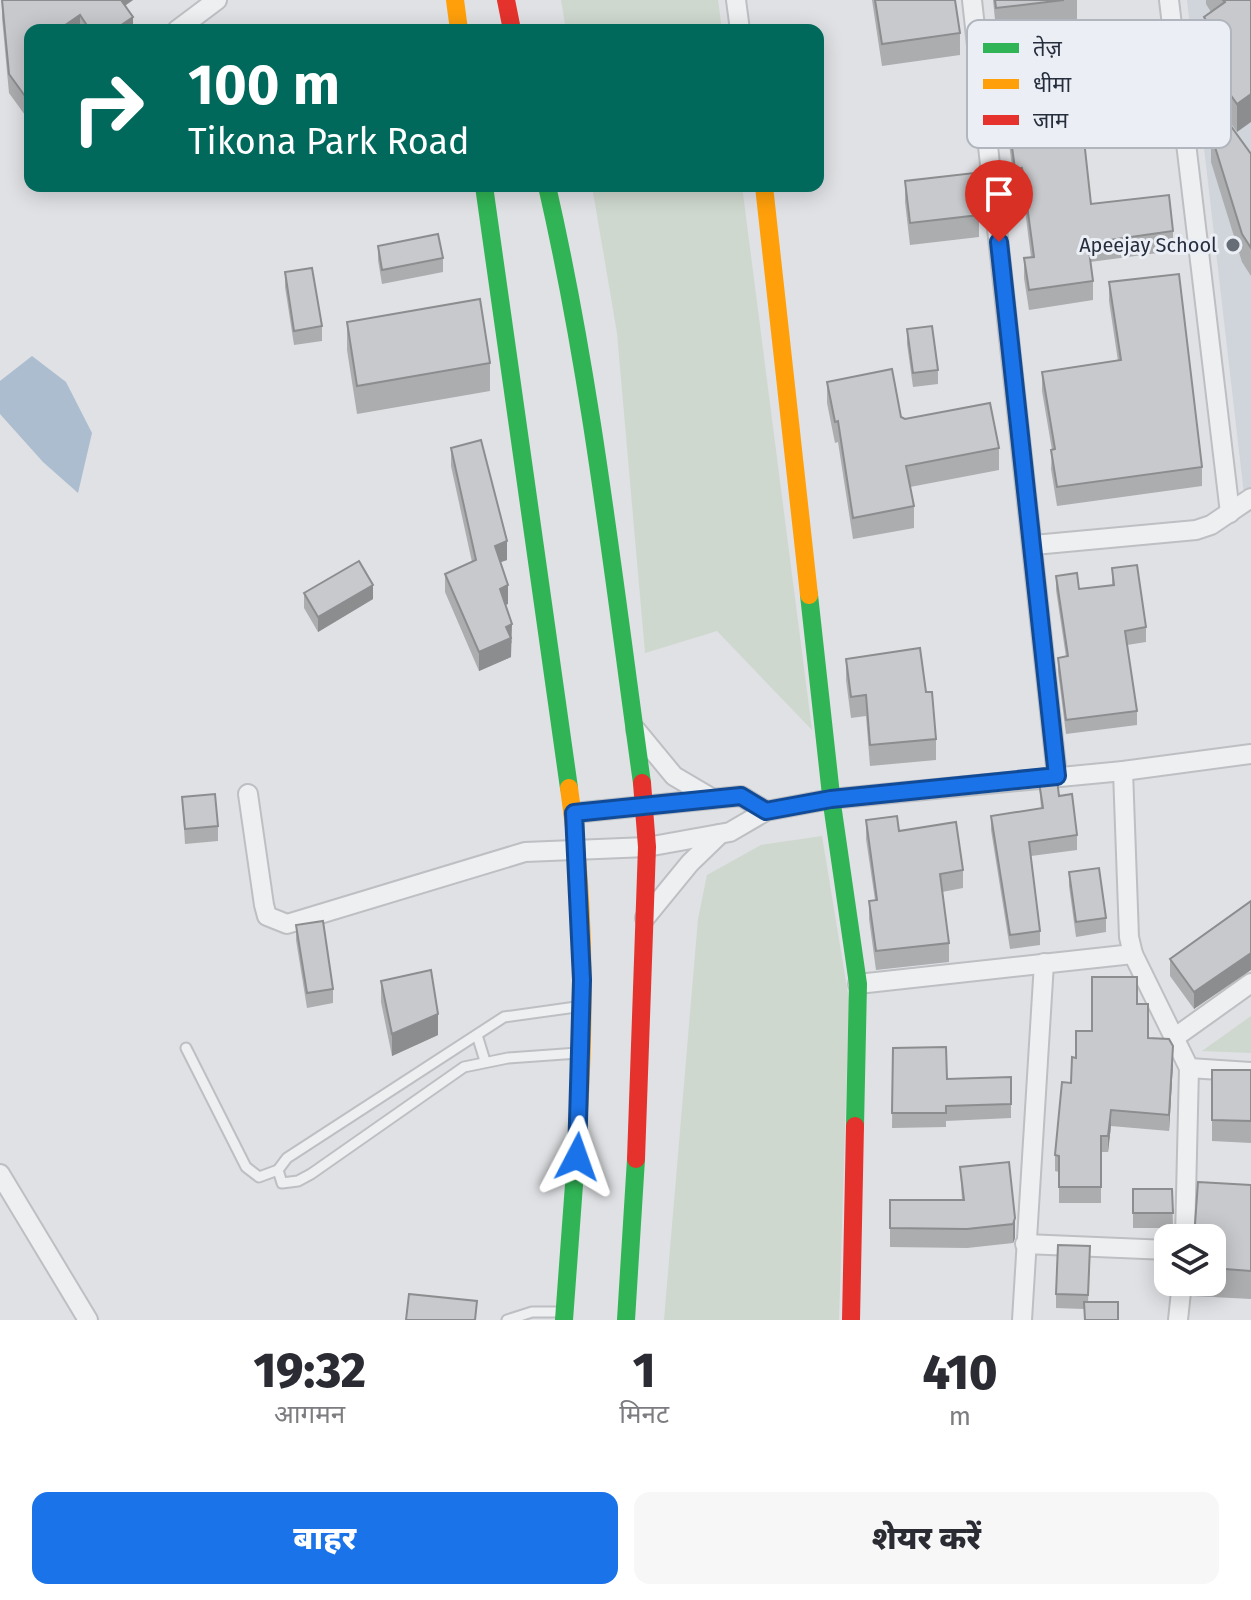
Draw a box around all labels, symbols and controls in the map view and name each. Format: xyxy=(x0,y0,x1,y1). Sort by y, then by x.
legend xyxy=(967,20,1231,148)
text: तेज़ xyxy=(1033,35,1063,62)
text: 100 m xyxy=(188,52,340,119)
icon: right xyxy=(56,56,160,160)
text: धीमा xyxy=(1033,71,1071,98)
text: जाम xyxy=(1033,107,1069,134)
text: Tikona Park Road xyxy=(188,120,470,164)
pin xyxy=(965,160,1033,242)
icon: arrive xyxy=(977,172,1021,216)
place label: Apeejay School xyxy=(1079,233,1217,257)
marker: Apeejay School xyxy=(1224,236,1242,254)
position arrow xyxy=(535,1115,619,1199)
map controls xyxy=(1154,1224,1226,1296)
button: layers xyxy=(1154,1224,1226,1296)
text: 19:32 xyxy=(253,1342,366,1400)
text: 1 xyxy=(633,1342,655,1400)
text: 410 xyxy=(922,1344,998,1402)
text: आगमन xyxy=(274,1399,345,1430)
text: मिनट xyxy=(619,1399,669,1430)
text: m xyxy=(949,1401,971,1432)
button: बाहर xyxy=(32,1492,618,1584)
button: शेयर करें xyxy=(634,1492,1219,1584)

